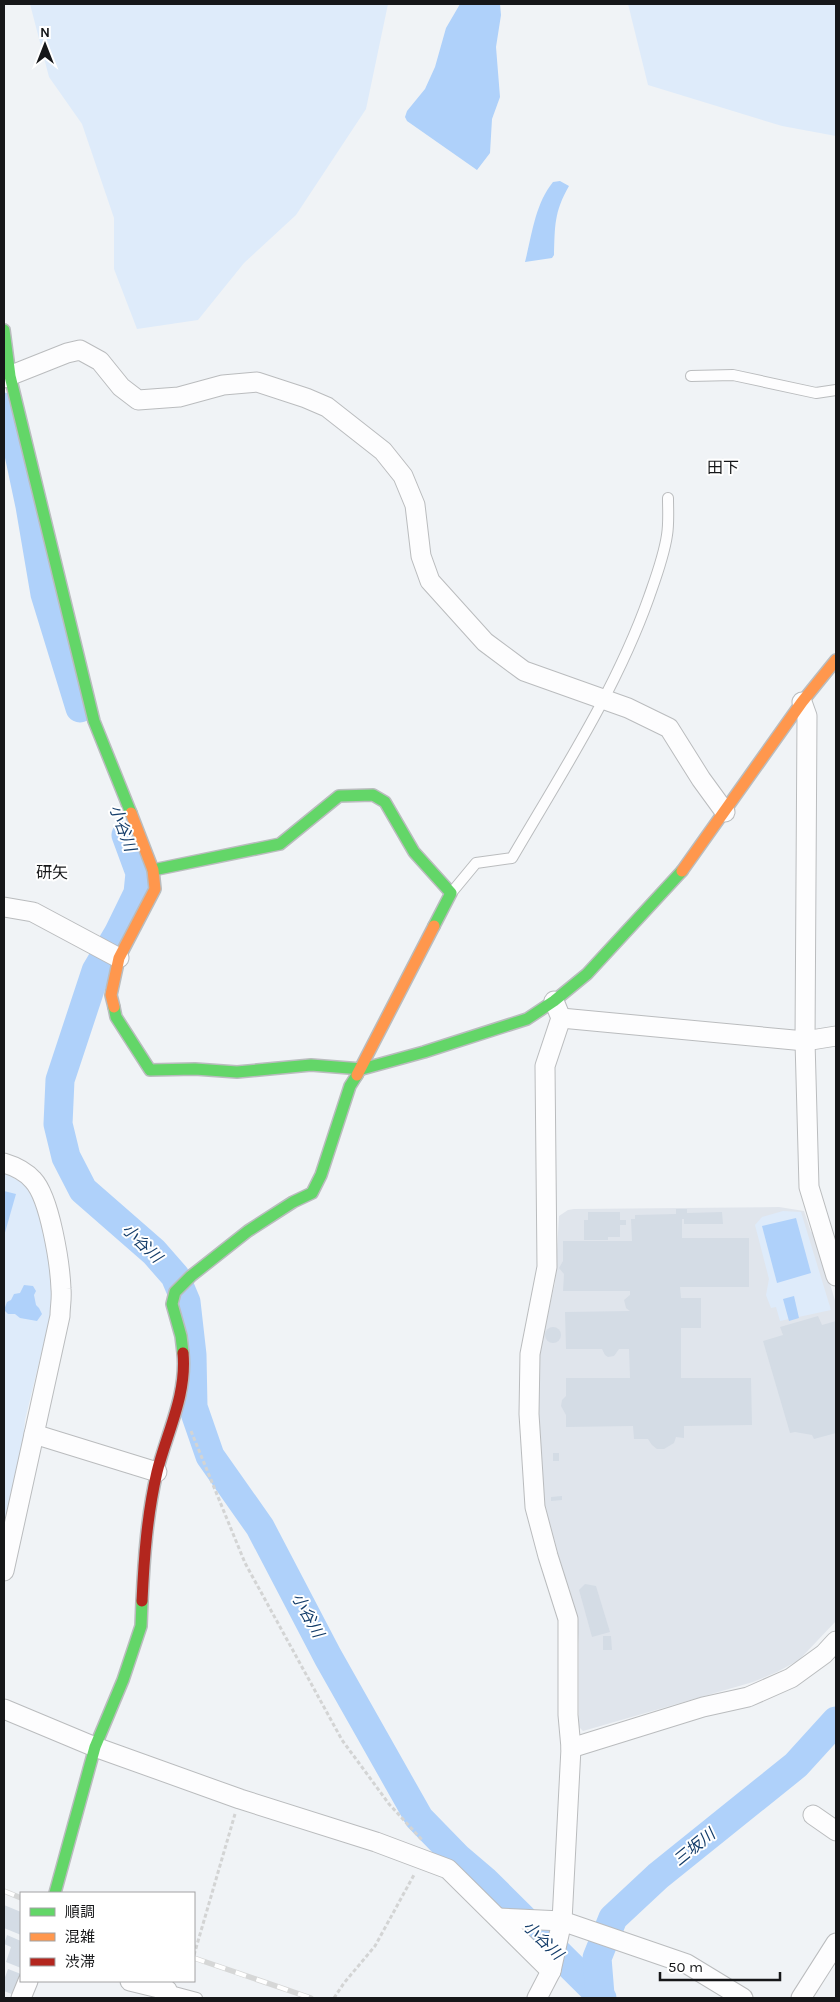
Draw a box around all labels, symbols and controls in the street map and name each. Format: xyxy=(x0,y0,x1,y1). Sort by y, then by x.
north arrow xyxy=(20,20,70,70)
text: N xyxy=(40,24,50,41)
district label: 田下 xyxy=(707,458,739,477)
water label: 小谷川 xyxy=(106,802,141,856)
district label: 研矢 xyxy=(36,863,68,882)
water label: 小谷川 xyxy=(118,1219,167,1268)
water label: 小谷川 xyxy=(288,1589,329,1642)
water label: 三坂川 xyxy=(669,1823,720,1869)
legend xyxy=(20,1892,195,1982)
text: 順調 xyxy=(65,1903,95,1921)
water label: 小谷川 xyxy=(519,1916,568,1965)
text: 混雑 xyxy=(65,1928,95,1946)
scale bar xyxy=(660,1950,780,1982)
text: 渋滞 xyxy=(65,1953,95,1971)
text: 50 m xyxy=(668,1958,703,1976)

